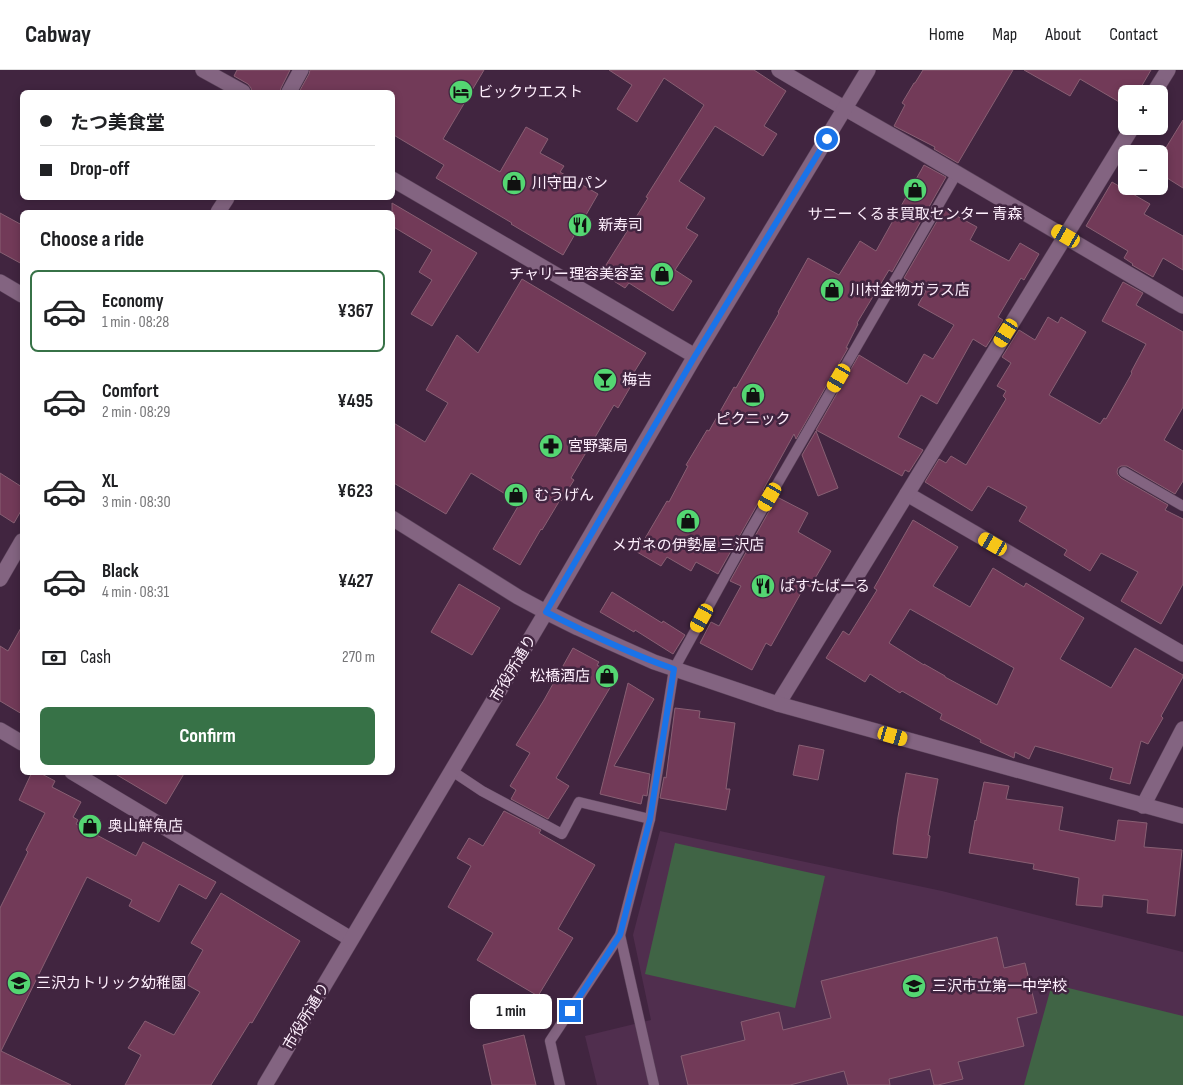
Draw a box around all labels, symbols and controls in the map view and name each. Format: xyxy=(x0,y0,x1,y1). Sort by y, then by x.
text: Cabway xyxy=(25,20,91,49)
text: Home xyxy=(929,24,964,45)
text: Map xyxy=(992,24,1017,45)
text: About xyxy=(1045,24,1081,45)
text: Contact xyxy=(1109,24,1158,45)
hotel icon: ビックウエスト xyxy=(448,79,474,105)
place label: ビックウエスト xyxy=(478,83,583,102)
map controls xyxy=(1118,85,1168,195)
button: + xyxy=(1118,85,1168,135)
text: たつ美食堂 xyxy=(70,112,165,135)
route start xyxy=(816,128,838,150)
button: − xyxy=(1118,145,1168,195)
text: Drop-off xyxy=(70,158,130,181)
shop icon: 川守田パン xyxy=(501,170,527,196)
place label: 川守田パン xyxy=(532,174,608,193)
shop icon: サニー くるま買取センター 青森 xyxy=(902,177,928,203)
place label: サニー くるま買取センター 青森 xyxy=(808,205,1022,224)
restaurant icon: 新寿司 xyxy=(567,212,593,238)
place label: 新寿司 xyxy=(598,216,643,235)
car xyxy=(1049,222,1082,250)
text: Choose a ride xyxy=(40,226,144,253)
shop icon: チャリー理容美容室 xyxy=(649,261,675,287)
place label: チャリー理容美容室 xyxy=(509,265,644,284)
shop icon: 川村金物ガラス店 xyxy=(819,277,845,303)
place label: 川村金物ガラス店 xyxy=(850,281,970,300)
icon: car xyxy=(42,289,87,334)
text: Economy xyxy=(102,290,164,313)
text: ¥367 xyxy=(338,300,373,323)
text: 1 min · 08:28 xyxy=(102,313,169,332)
car xyxy=(991,316,1020,350)
car xyxy=(825,361,852,395)
bar icon: 梅吉 xyxy=(592,367,618,393)
place label: 梅吉 xyxy=(622,371,652,390)
icon: car xyxy=(42,379,87,424)
text: Comfort xyxy=(102,380,159,403)
shop icon: ピクニック xyxy=(740,382,766,408)
text: ¥495 xyxy=(337,390,373,413)
text: 2 min · 08:29 xyxy=(102,403,170,422)
place label: ピクニック xyxy=(715,410,791,429)
pharmacy icon: 宮野薬局 xyxy=(538,433,564,459)
place label: 宮野薬局 xyxy=(568,437,628,456)
icon: car xyxy=(42,469,87,514)
text: XL xyxy=(102,470,118,493)
text: ¥623 xyxy=(337,480,373,503)
car xyxy=(756,480,783,514)
shop icon: むうげん xyxy=(503,482,529,508)
place label: むうげん xyxy=(534,486,594,505)
text: 3 min · 08:30 xyxy=(102,493,171,512)
shop icon: メガネの伊勢屋 三沢店 xyxy=(675,508,701,534)
car xyxy=(976,530,1009,558)
place label: メガネの伊勢屋 三沢店 xyxy=(612,536,764,555)
icon: car xyxy=(42,559,87,604)
text: Black xyxy=(102,560,139,583)
text: ¥427 xyxy=(338,570,373,593)
restaurant icon: ぱすたばーる xyxy=(750,573,776,599)
place label: ぱすたばーる xyxy=(780,577,870,596)
text: 4 min · 08:31 xyxy=(102,583,169,602)
car xyxy=(688,601,715,635)
street label: 市役所通り xyxy=(486,631,541,705)
icon: cash xyxy=(40,644,68,672)
text: Cash xyxy=(80,646,111,669)
text: 270 m xyxy=(342,648,375,667)
shop icon: 松橋酒店 xyxy=(594,663,620,689)
place label: 松橋酒店 xyxy=(530,667,590,686)
button: Confirm xyxy=(40,707,375,765)
car xyxy=(876,725,909,747)
shop icon: 奥山鮮魚店 xyxy=(77,813,103,839)
place label: 奥山鮮魚店 xyxy=(108,817,183,836)
school or university icon: 三沢カトリック幼稚園 xyxy=(6,970,32,996)
school or university icon: 三沢市立第一中学校 xyxy=(901,973,927,999)
place label: 三沢カトリック幼稚園 xyxy=(36,974,186,993)
place label: 三沢市立第一中学校 xyxy=(932,977,1067,996)
street label: 市役所通り xyxy=(279,979,334,1053)
callout: 1 min xyxy=(470,994,552,1028)
route end xyxy=(559,1000,581,1022)
text: 1 min xyxy=(496,1002,526,1021)

